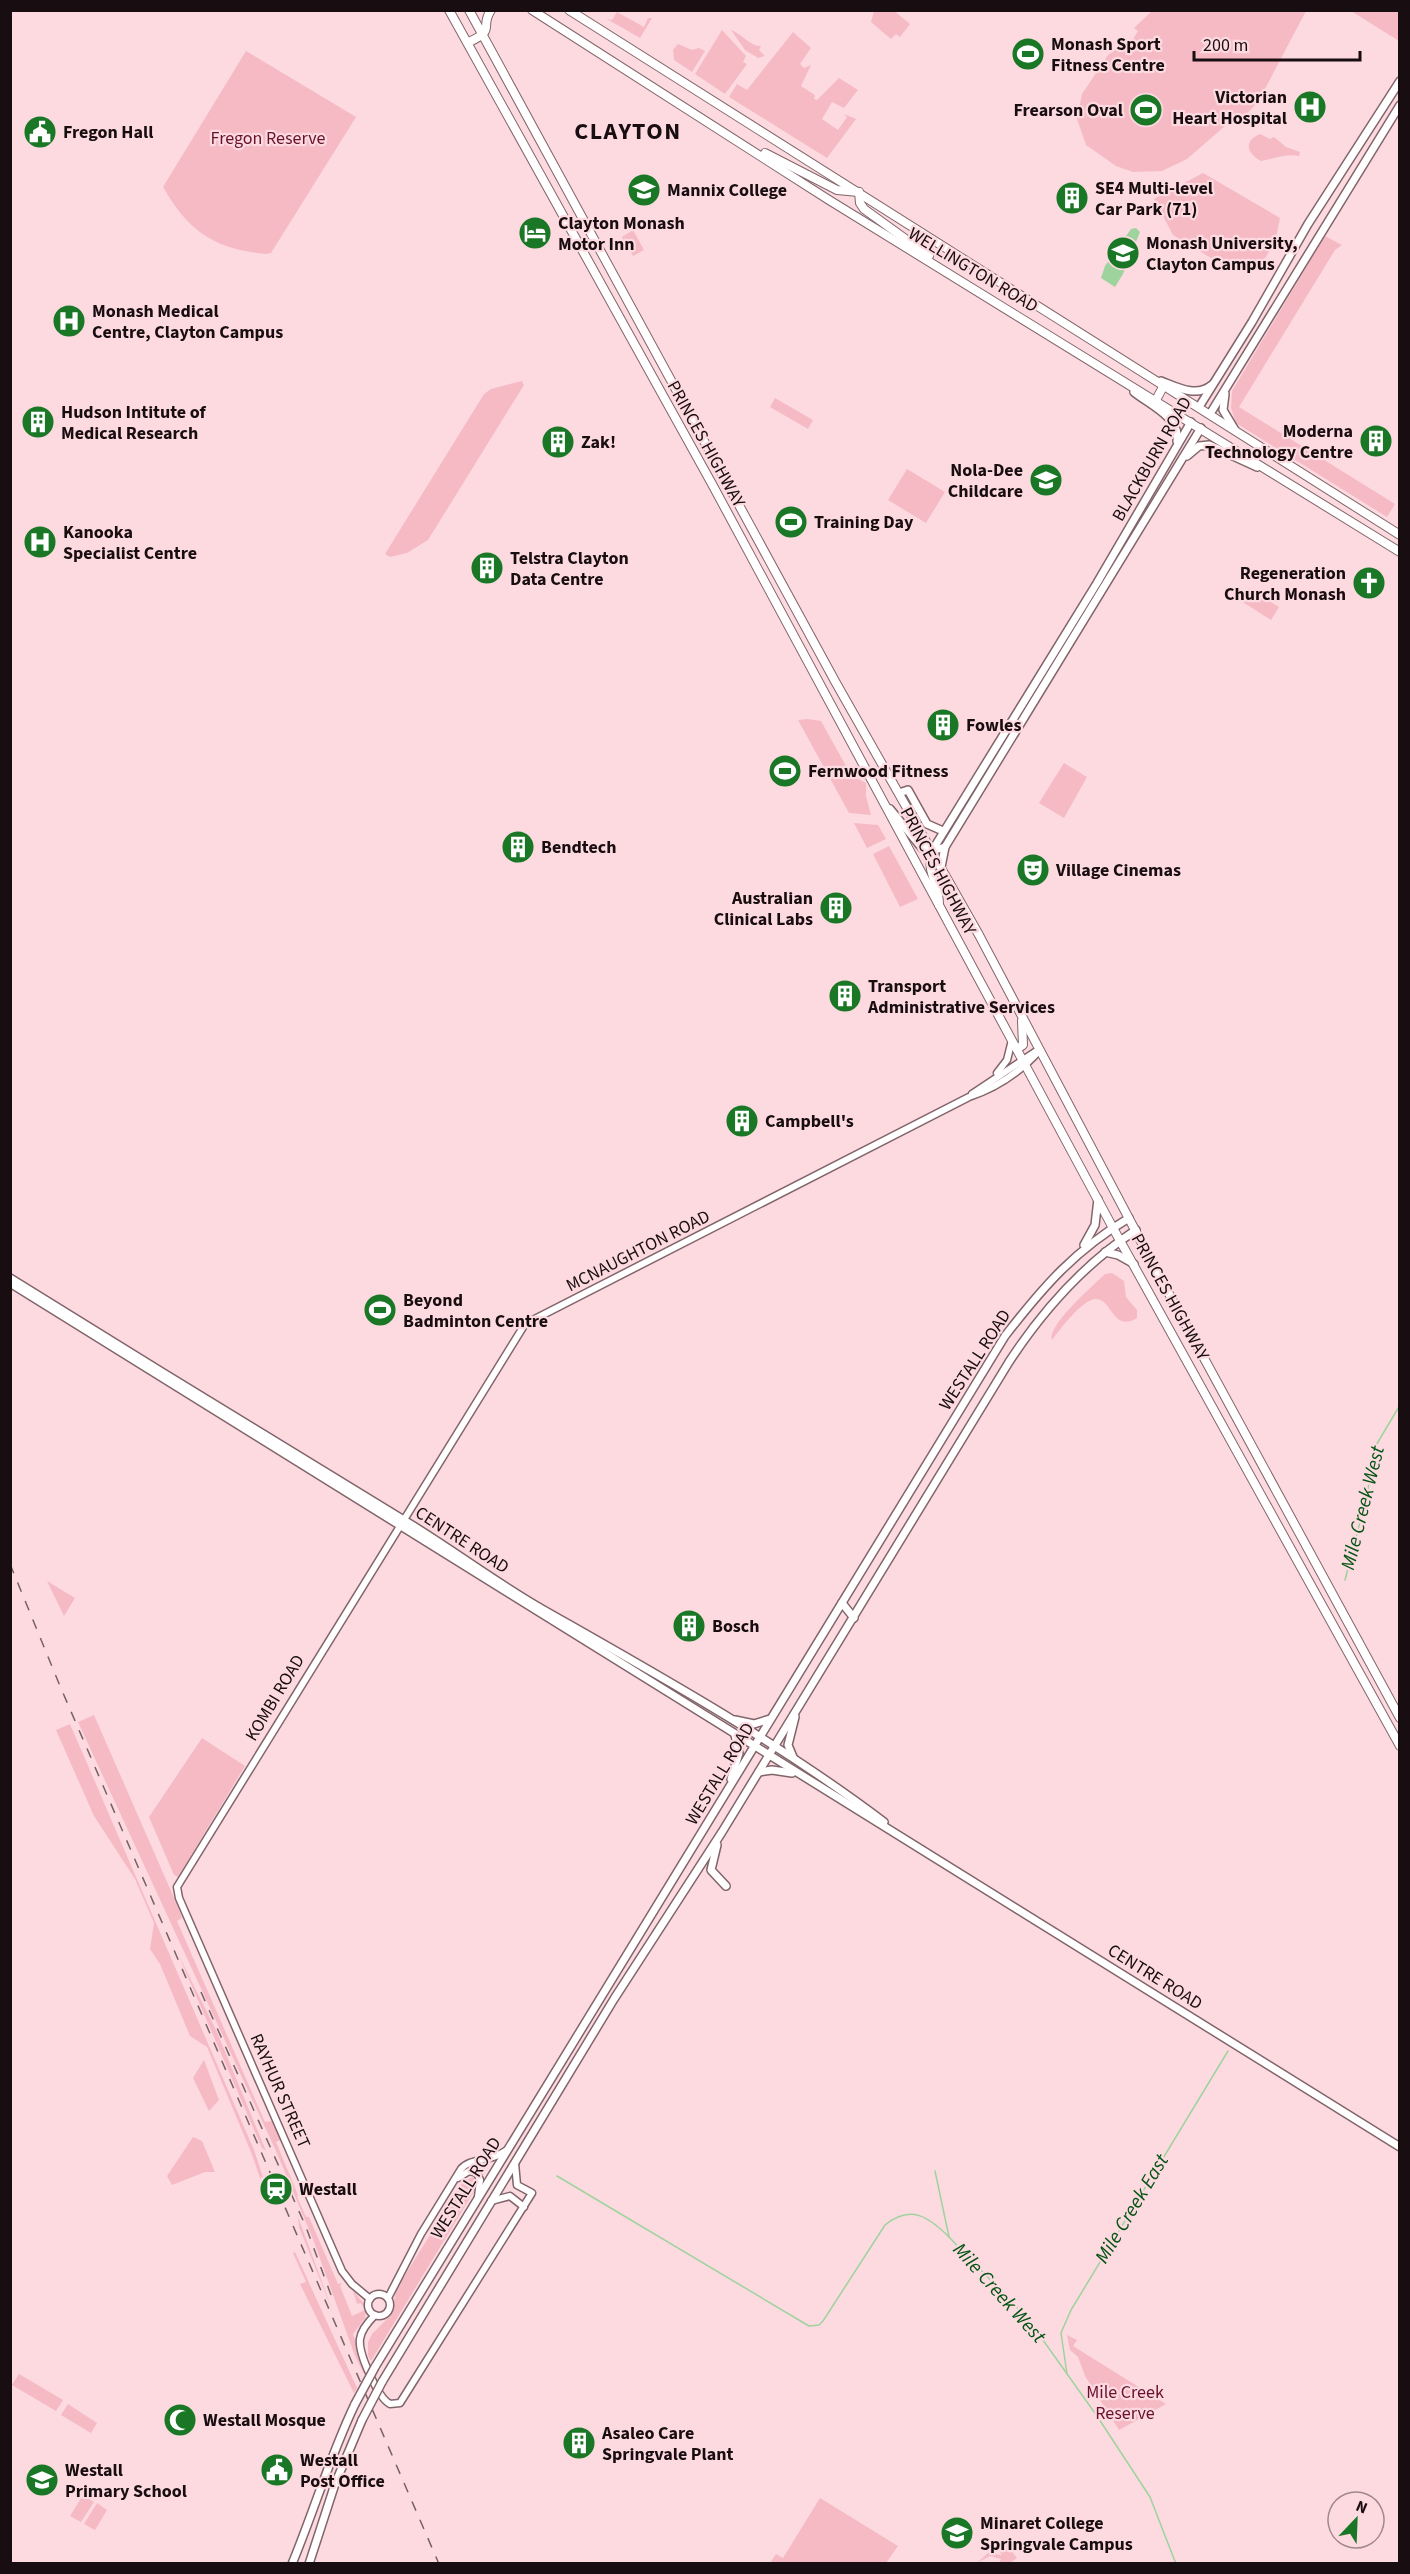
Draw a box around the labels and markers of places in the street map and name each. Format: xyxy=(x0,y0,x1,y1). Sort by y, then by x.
place label: Monash Sport Fitness Centre xyxy=(1051,32,1165,78)
sports icon: Monash Sport Fitness Centre xyxy=(1010,36,1046,72)
place label: Victorian Heart Hospital xyxy=(1172,85,1287,131)
hospital icon: Victorian Heart Hospital xyxy=(1292,89,1328,125)
sports icon: Frearson Oval xyxy=(1128,92,1164,128)
place label: Frearson Oval xyxy=(1013,98,1123,123)
public building icon: Fregon Hall xyxy=(22,114,58,150)
place label: Fregon Hall xyxy=(63,120,153,145)
school or university icon: Mannix College xyxy=(626,172,662,208)
place label: SE4 Multi-level Car Park (71) xyxy=(1095,176,1213,222)
place label: Mannix College xyxy=(667,178,787,203)
building icon: SE4 Multi-level Car Park (71) xyxy=(1054,180,1090,216)
place label: Clayton Monash Motor Inn xyxy=(558,211,685,257)
hotel icon: Clayton Monash Motor Inn xyxy=(517,215,553,251)
place label: Monash University, Clayton Campus xyxy=(1146,231,1298,277)
school or university icon: Monash University, Clayton Campus xyxy=(1105,235,1141,271)
place label: Monash Medical Centre, Clayton Campus xyxy=(92,299,283,345)
hospital icon: Monash Medical Centre, Clayton Campus xyxy=(51,303,87,339)
place label: Hudson Intitute of Medical Research xyxy=(61,400,207,446)
building icon: Hudson Intitute of Medical Research xyxy=(20,404,56,440)
place label: Moderna Technology Centre xyxy=(1205,419,1353,465)
building icon: Moderna Technology Centre xyxy=(1358,423,1394,459)
building icon: Zak! xyxy=(540,424,576,460)
place label: Zak! xyxy=(581,430,616,455)
place label: Nola-Dee Childcare xyxy=(948,458,1023,504)
school or university icon: Nola-Dee Childcare xyxy=(1028,462,1064,498)
sports icon: Training Day xyxy=(773,504,809,540)
place label: Training Day xyxy=(814,510,914,535)
place label: Kanooka Specialist Centre xyxy=(63,520,197,566)
hospital icon: Kanooka Specialist Centre xyxy=(22,524,58,560)
place label: Telstra Clayton Data Centre xyxy=(510,546,629,592)
building icon: Telstra Clayton Data Centre xyxy=(469,550,505,586)
place label: Regeneration Church Monash xyxy=(1224,561,1346,607)
church icon: Regeneration Church Monash xyxy=(1351,565,1387,601)
building icon: Fowles xyxy=(925,707,961,743)
place label: Fowles xyxy=(966,713,1021,738)
sports icon: Fernwood Fitness xyxy=(767,753,803,789)
place label: Fernwood Fitness xyxy=(808,759,948,784)
building icon: Bendtech xyxy=(500,829,536,865)
place label: Bendtech xyxy=(541,835,616,860)
theatre icon: Village Cinemas xyxy=(1015,852,1051,888)
place label: Village Cinemas xyxy=(1055,858,1181,883)
place label: Australian Clinical Labs xyxy=(714,886,813,932)
building icon: Australian Clinical Labs xyxy=(818,890,854,926)
place label: Transport Administrative Services xyxy=(867,974,1055,1020)
building icon: Transport Administrative Services xyxy=(827,978,863,1014)
building icon: Campbell's xyxy=(724,1103,760,1139)
place label: Campbell's xyxy=(765,1109,854,1134)
place label: Beyond Badminton Centre xyxy=(403,1288,548,1334)
sports icon: Beyond Badminton Centre xyxy=(362,1292,398,1328)
building icon: Bosch xyxy=(671,1608,707,1644)
place label: Bosch xyxy=(712,1614,759,1639)
station icon: Westall xyxy=(258,2171,294,2207)
place label: Westall xyxy=(299,2177,357,2202)
mosque icon: Westall Mosque xyxy=(162,2402,198,2438)
place label: Westall Mosque xyxy=(203,2408,326,2433)
place label: Asaleo Care Springvale Plant xyxy=(601,2421,733,2467)
building icon: Asaleo Care Springvale Plant xyxy=(561,2425,597,2461)
place label: Westall Post Office xyxy=(300,2448,385,2494)
public building icon: Westall Post Office xyxy=(259,2452,295,2488)
place label: Westall Primary School xyxy=(65,2458,187,2504)
school or university icon: Westall Primary School xyxy=(24,2462,60,2498)
place label: Minaret College Springvale Campus xyxy=(980,2511,1133,2557)
school or university icon: Minaret College Springvale Campus xyxy=(939,2515,975,2551)

